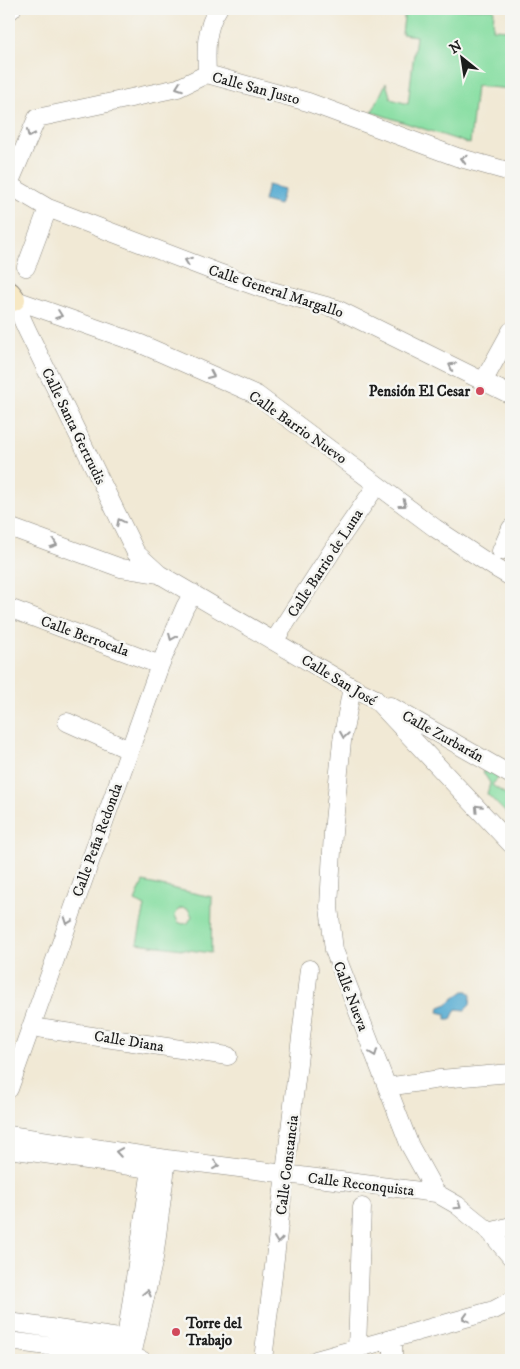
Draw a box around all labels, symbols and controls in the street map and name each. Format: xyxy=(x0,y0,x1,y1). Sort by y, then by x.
north arrow xyxy=(438,32,488,82)
text: N xyxy=(447,37,466,58)
street label: Calle San Justo xyxy=(210,68,302,109)
one-way arrow xyxy=(175,81,184,91)
one-way arrow xyxy=(26,129,37,138)
one-way arrow xyxy=(461,155,469,165)
one-way arrow xyxy=(184,257,193,267)
street label: Calle General Margallo xyxy=(206,261,346,322)
one-way arrow xyxy=(55,309,63,319)
one-way arrow xyxy=(448,362,457,372)
street label: Calle Santa Gertrudis xyxy=(37,365,110,488)
one-way arrow xyxy=(206,368,215,379)
place label: Pensión El Cesar xyxy=(369,382,470,401)
marker: Pensión El Cesar xyxy=(474,385,486,397)
street label: Calle Barrio Nuevo xyxy=(245,387,350,468)
one-way arrow xyxy=(397,498,406,506)
street label: Calle Barrio de Luna xyxy=(283,505,368,621)
one-way arrow xyxy=(116,518,126,527)
one-way arrow xyxy=(50,538,58,548)
street label: Calle Berrocala xyxy=(38,612,132,661)
one-way arrow xyxy=(167,632,178,641)
street label: Calle San José xyxy=(298,651,380,711)
street label: Calle Zurbarán xyxy=(399,706,487,767)
one-way arrow xyxy=(339,731,349,739)
street label: Calle Peña Redonda xyxy=(68,780,127,900)
one-way arrow xyxy=(475,805,484,814)
one-way arrow xyxy=(64,916,74,925)
street label: Calle Nueva xyxy=(329,959,373,1034)
street label: Calle Diana xyxy=(93,1027,166,1056)
one-way arrow xyxy=(367,1048,378,1057)
street label: Calle Constancia xyxy=(272,1113,303,1216)
one-way arrow xyxy=(115,1147,123,1157)
one-way arrow xyxy=(211,1160,220,1170)
street label: Calle Reconquista xyxy=(307,1169,416,1201)
one-way arrow xyxy=(453,1200,462,1209)
one-way arrow xyxy=(273,1236,284,1244)
one-way arrow xyxy=(141,1288,152,1297)
one-way arrow xyxy=(462,1313,470,1323)
place label: Torre del Trabajo xyxy=(185,1314,242,1350)
marker: Torre del Trabajo xyxy=(170,1326,182,1338)

